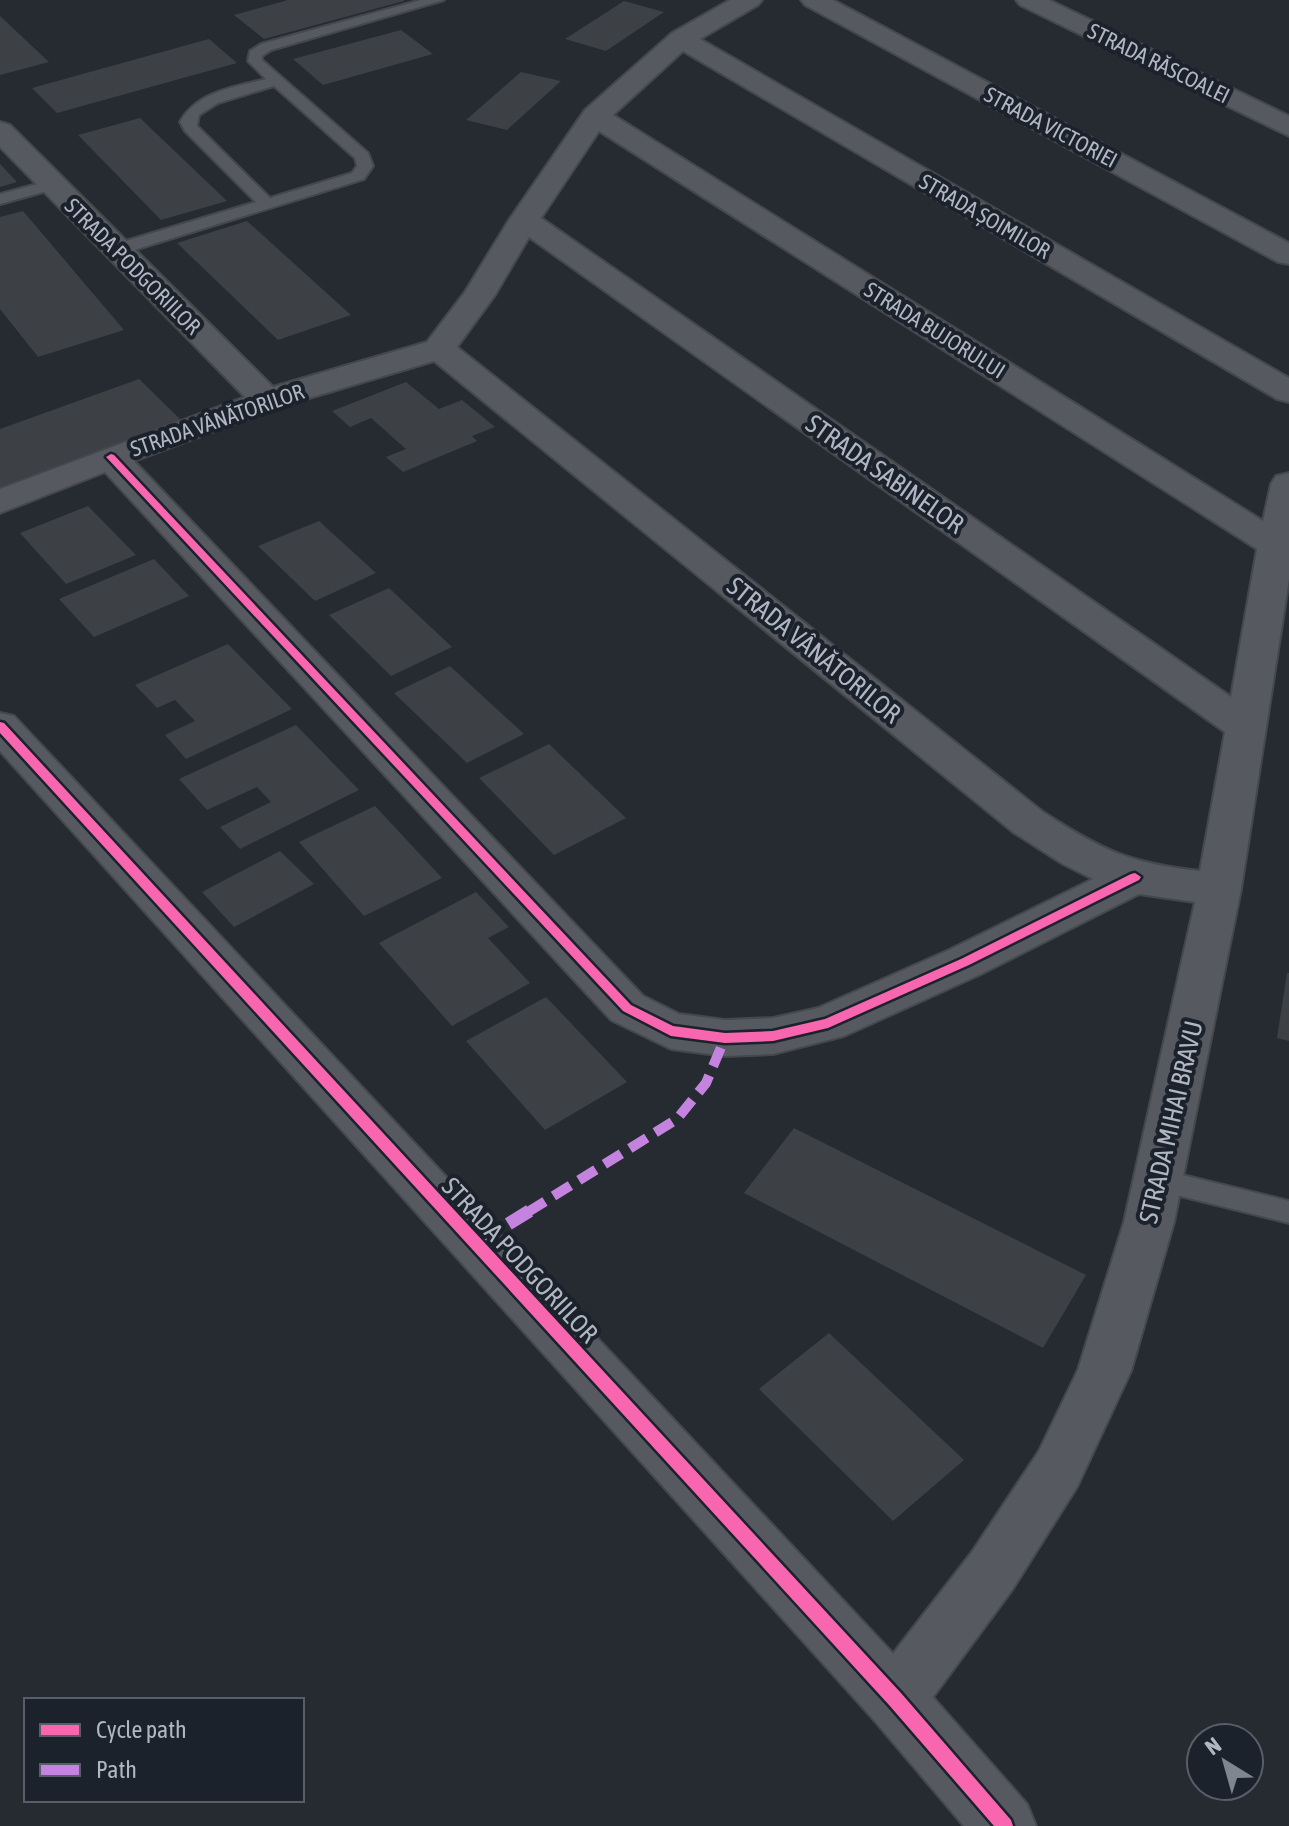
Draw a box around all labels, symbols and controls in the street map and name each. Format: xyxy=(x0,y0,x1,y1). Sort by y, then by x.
street label: STRADA RĂSCOALEI xyxy=(1084,17,1234,109)
street label: STRADA VICTORIEI xyxy=(980,81,1122,173)
street label: STRADA ȘOIMILOR xyxy=(915,168,1055,264)
street label: STRADA PODGORIILOR xyxy=(60,193,206,339)
street label: STRADA BUJORULUI xyxy=(860,276,1010,384)
street label: STRADA VÂNĂTORILOR xyxy=(127,378,307,462)
street label: STRADA SABINELOR xyxy=(800,408,970,540)
street label: STRADA VÂNĂTORILOR xyxy=(721,571,907,729)
street label: STRADA MIHAI BRAVU xyxy=(1133,1018,1209,1226)
street label: STRADA PODGORIILOR xyxy=(436,1171,604,1349)
legend xyxy=(24,1698,304,1802)
text: Cycle path xyxy=(96,1716,187,1743)
north arrow xyxy=(1185,1722,1265,1802)
text: N xyxy=(1200,1732,1226,1760)
text: Path xyxy=(96,1756,137,1783)

